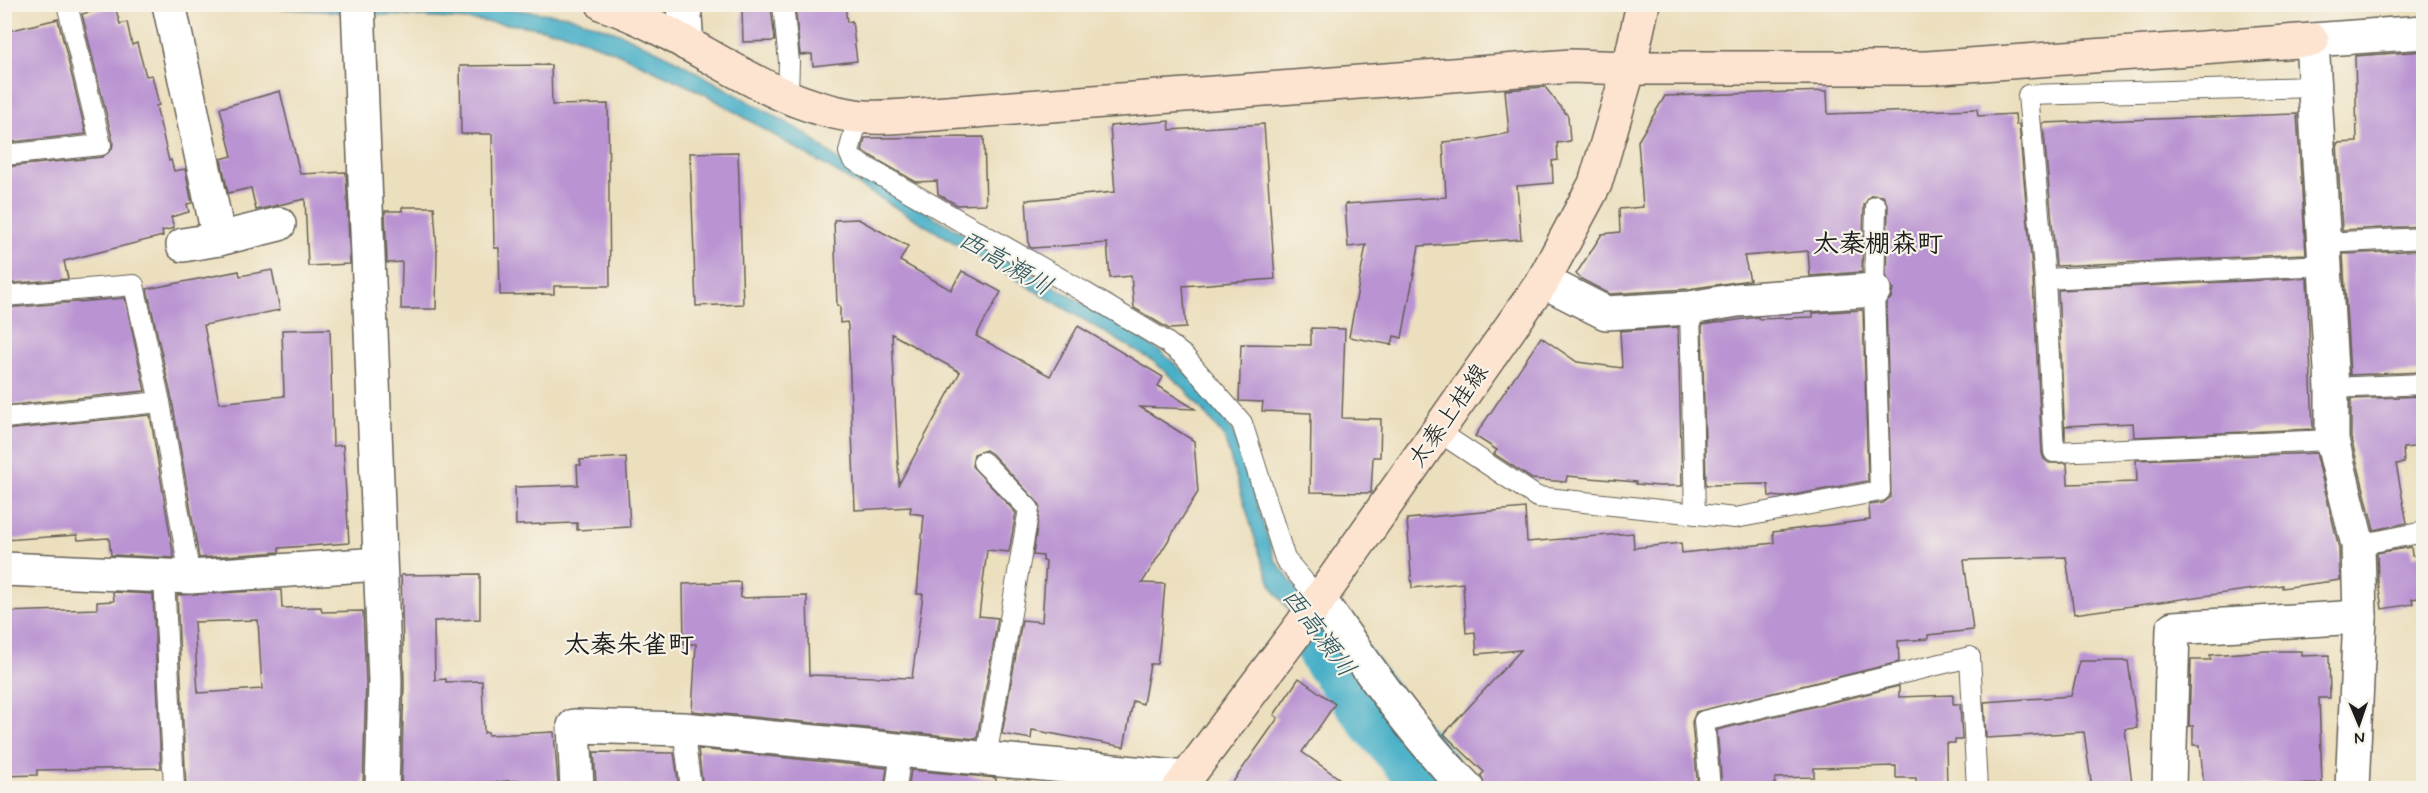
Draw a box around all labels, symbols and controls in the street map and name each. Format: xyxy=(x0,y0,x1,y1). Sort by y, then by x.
water label: 西高瀬川 xyxy=(951,223,1059,305)
district label: 太秦棚森町 xyxy=(1813,228,1943,262)
street label: 太秦上桂線 xyxy=(1402,358,1496,474)
water label: 西高瀬川 xyxy=(1273,581,1363,685)
district label: 太秦朱雀町 xyxy=(564,629,694,663)
north arrow xyxy=(2329,694,2389,754)
text: N xyxy=(2354,727,2365,748)

